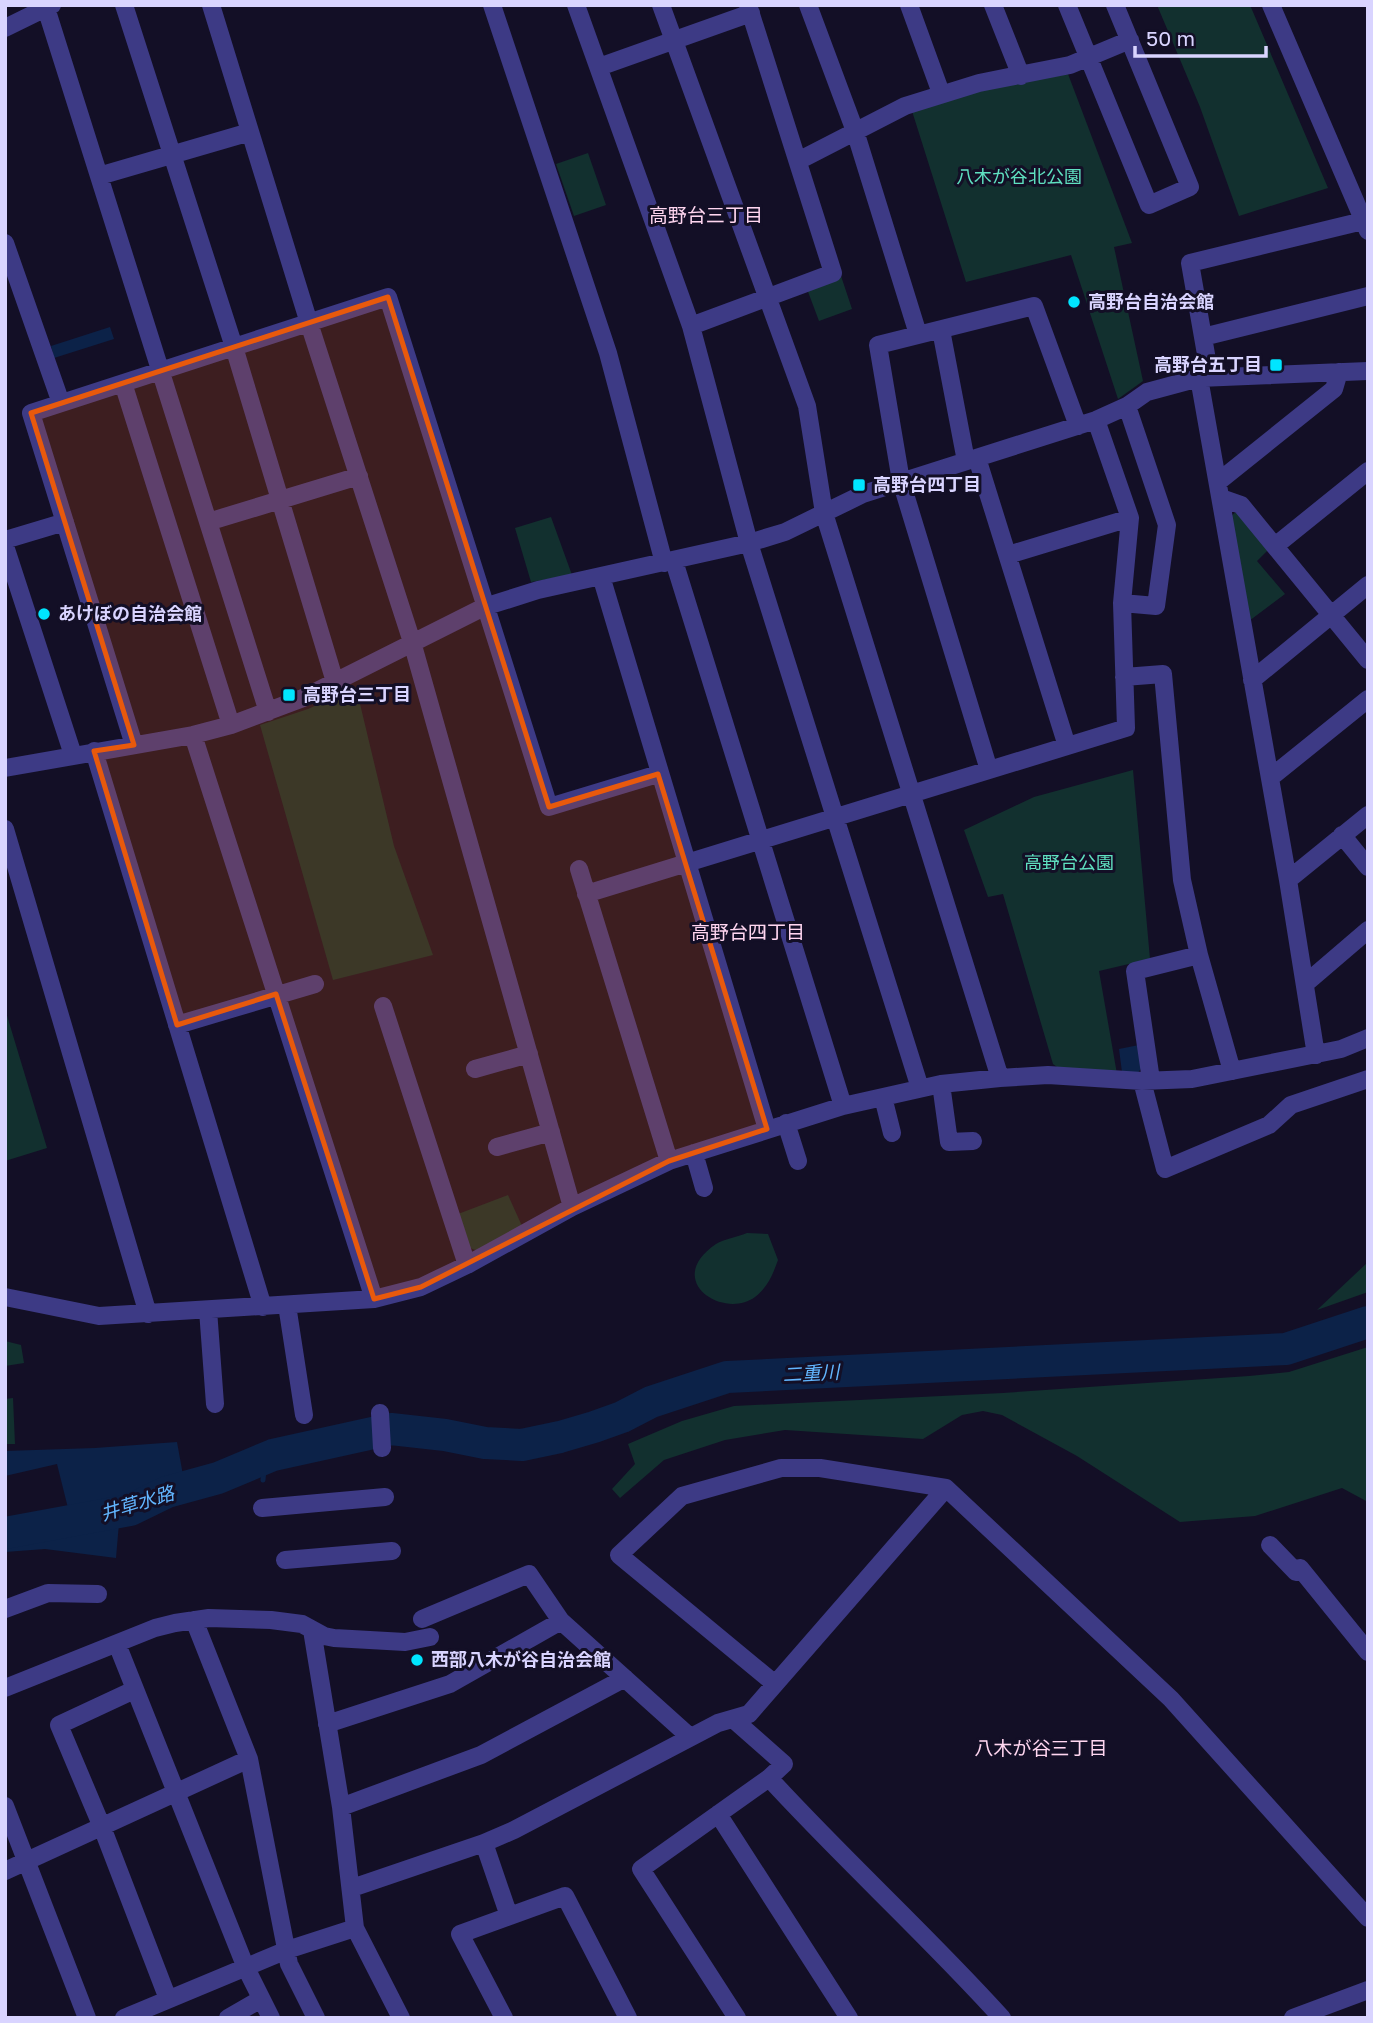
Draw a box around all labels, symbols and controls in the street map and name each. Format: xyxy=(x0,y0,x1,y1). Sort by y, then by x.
scale bar xyxy=(1135,14,1266,58)
text: 50 m xyxy=(1146,25,1195,51)
park label: 八木が谷北公園 xyxy=(956,165,1082,187)
district label: 高野台三丁目 xyxy=(649,203,763,226)
place label: 高野台自治会館 xyxy=(1088,290,1214,312)
marker: 高野台自治会館 xyxy=(1066,294,1082,310)
place label: 高野台五丁目 xyxy=(1154,353,1262,375)
marker: 高野台五丁目 xyxy=(1268,357,1284,373)
place label: 高野台四丁目 xyxy=(873,473,981,495)
marker: 高野台四丁目 xyxy=(851,477,867,493)
place label: あけぼの自治会館 xyxy=(58,602,202,624)
marker: あけぼの自治会館 xyxy=(36,606,52,622)
place label: 高野台三丁目 xyxy=(303,683,411,705)
marker: 高野台三丁目 xyxy=(281,687,297,703)
park label: 高野台公園 xyxy=(1024,851,1114,873)
district label: 高野台四丁目 xyxy=(691,920,805,943)
water label: 二重川 xyxy=(782,1359,842,1385)
water label: 井草水路 xyxy=(97,1480,178,1525)
place label: 西部八木が谷自治会館 xyxy=(431,1648,611,1670)
marker: 西部八木が谷自治会館 xyxy=(409,1652,425,1668)
district label: 八木が谷三丁目 xyxy=(974,1736,1108,1759)

